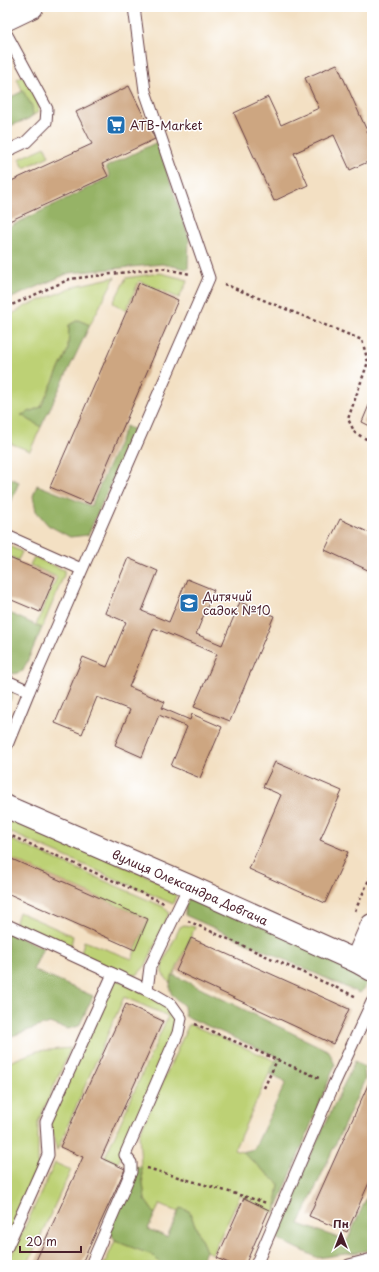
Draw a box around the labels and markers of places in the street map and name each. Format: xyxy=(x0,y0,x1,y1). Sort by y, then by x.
supermarket icon: ATB-Market xyxy=(105,114,127,136)
place label: ATB-Market xyxy=(130,116,203,134)
place label: Дитячий садок №10 xyxy=(202,587,271,619)
school or university icon: Дитячий садок №10 xyxy=(178,592,200,614)

